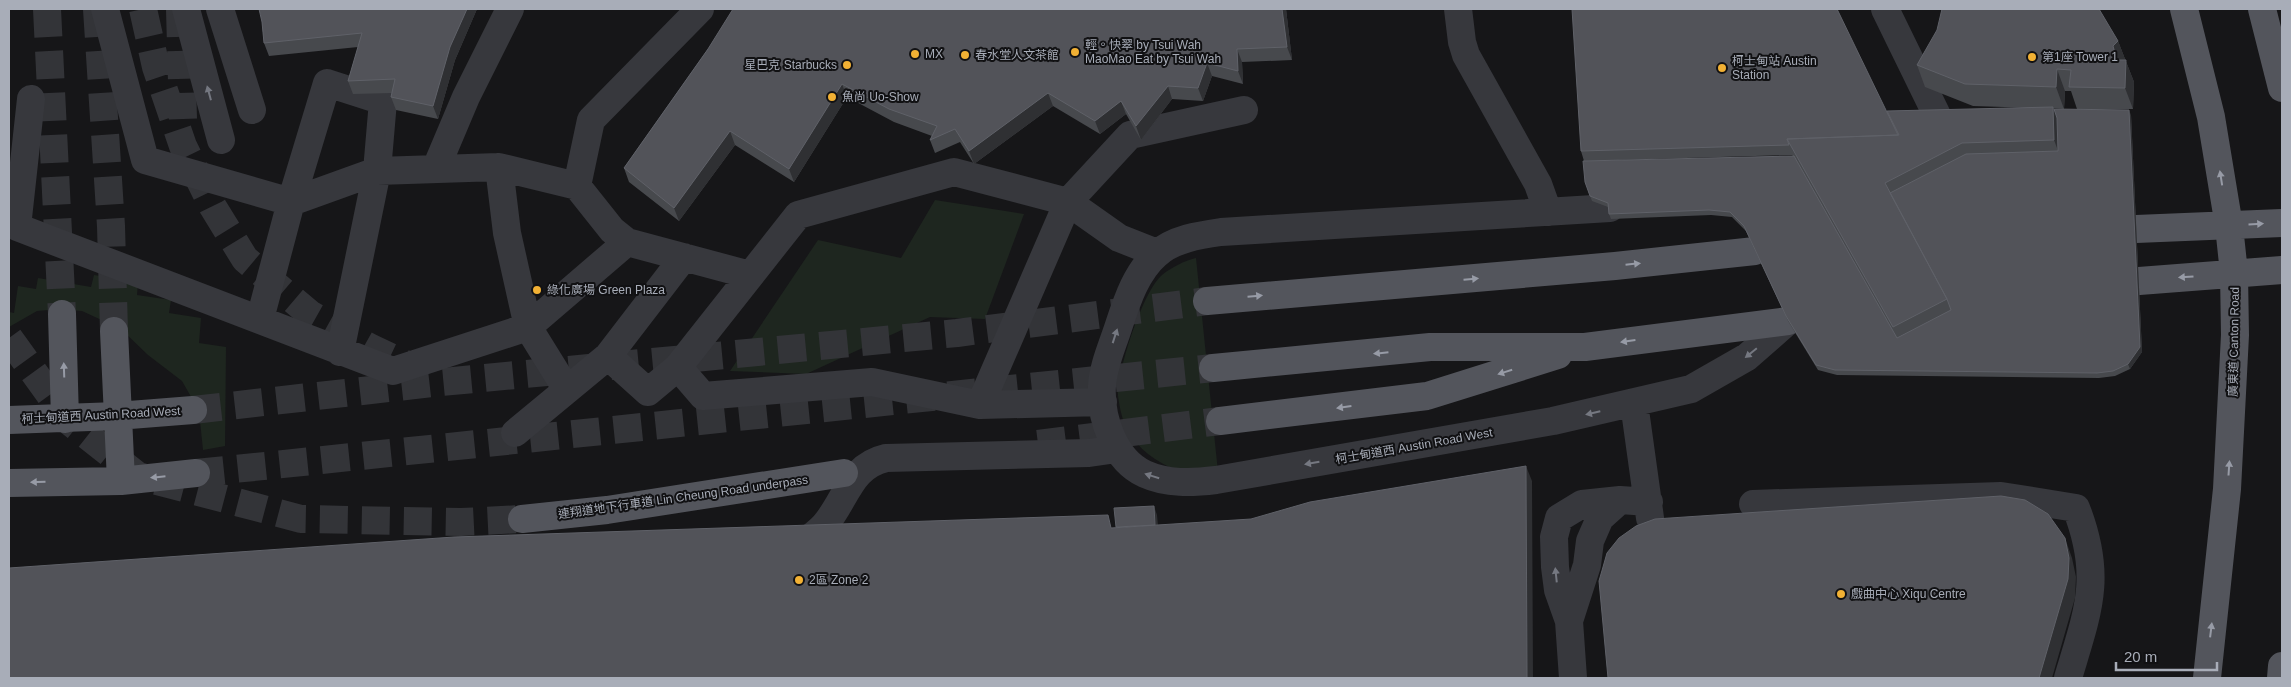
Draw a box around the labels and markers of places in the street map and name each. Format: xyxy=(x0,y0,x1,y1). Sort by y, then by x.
place label: 輕。快翠 by Tsui Wah MaoMao Eat by Tsui Wah xyxy=(1085,38,1221,66)
marker: 輕。快翠 by Tsui Wah MaoMao Eat by Tsui Wah xyxy=(1069,46,1081,58)
place label: MX xyxy=(925,47,943,61)
marker: MX xyxy=(909,48,921,60)
place label: 春水堂人文茶館 xyxy=(975,48,1059,62)
marker: 春水堂人文茶館 xyxy=(959,49,971,61)
place label: 第1座 Tower 1 xyxy=(2042,50,2118,64)
marker: 第1座 Tower 1 xyxy=(2026,51,2038,63)
place label: 柯士甸站 Austin Station xyxy=(1732,54,1817,82)
place label: 星巴克 Starbucks xyxy=(744,58,837,72)
marker: 星巴克 Starbucks xyxy=(841,59,853,71)
marker: 柯士甸站 Austin Station xyxy=(1716,62,1728,74)
place label: 魚尚 Uo-Show xyxy=(842,90,919,104)
marker: 魚尚 Uo-Show xyxy=(826,91,838,103)
place label: 綠化廣場 Green Plaza xyxy=(547,283,665,297)
marker: 綠化廣場 Green Plaza xyxy=(531,284,543,296)
place label: 2區 Zone 2 xyxy=(809,573,869,587)
marker: 2區 Zone 2 xyxy=(793,574,805,586)
place label: 戲曲中心 Xiqu Centre xyxy=(1851,587,1966,601)
marker: 戲曲中心 Xiqu Centre xyxy=(1835,588,1847,600)

